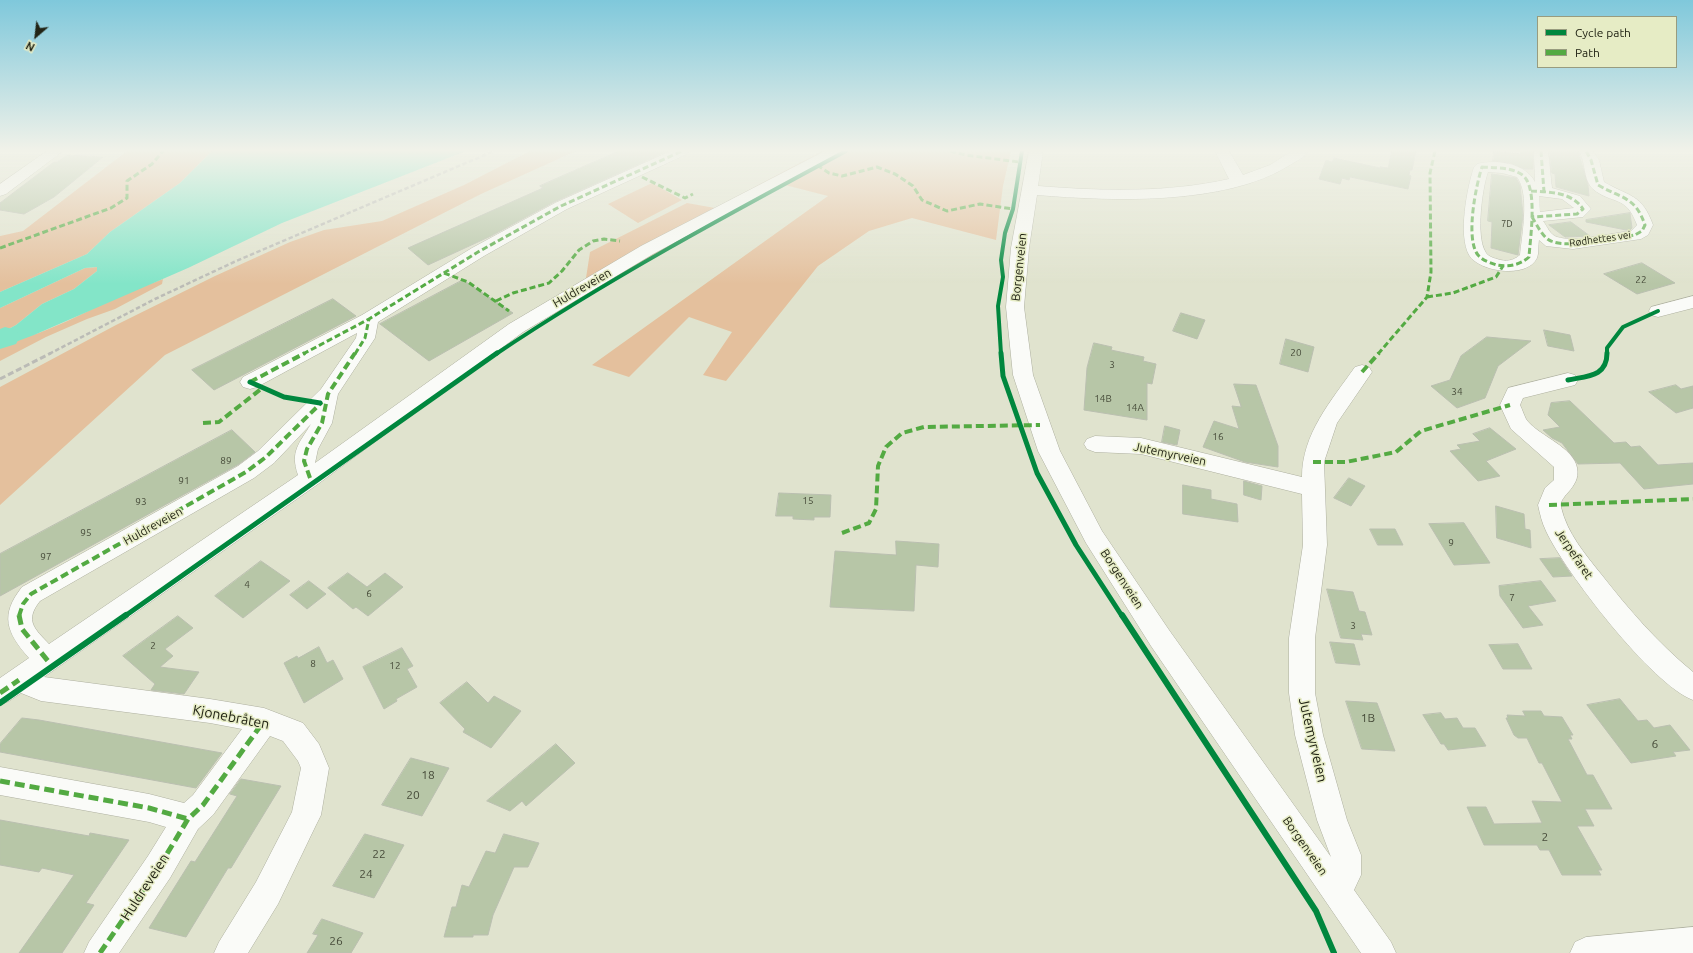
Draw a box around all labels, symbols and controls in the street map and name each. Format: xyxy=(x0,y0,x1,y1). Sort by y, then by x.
north arrow xyxy=(16,16,56,56)
legend xyxy=(1537,16,1677,68)
text: Cycle path xyxy=(1575,26,1631,39)
text: N xyxy=(24,39,37,54)
text: Path xyxy=(1575,46,1600,59)
house number: 7D xyxy=(1501,219,1513,229)
street label: Rødhettes vei xyxy=(1568,229,1632,249)
street label: Borgenveien xyxy=(1008,232,1030,302)
street label: Huldreveien xyxy=(550,265,614,311)
house number: 22 xyxy=(1635,274,1647,286)
house number: 20 xyxy=(1290,347,1302,359)
house number: 3 xyxy=(1109,359,1115,371)
house number: 34 xyxy=(1451,386,1463,398)
house number: 14B xyxy=(1094,393,1112,405)
house number: 14A xyxy=(1126,402,1144,414)
house number: 16 xyxy=(1212,431,1224,443)
street label: Jutemyrveien xyxy=(1132,439,1208,469)
house number: 89 xyxy=(220,455,232,467)
house number: 91 xyxy=(178,475,190,487)
house number: 15 xyxy=(802,495,814,507)
house number: 93 xyxy=(135,496,147,508)
street label: Huldreveien xyxy=(121,504,185,548)
street label: Jerpefaret xyxy=(1552,526,1596,582)
house number: 95 xyxy=(80,527,92,539)
house number: 9 xyxy=(1448,537,1454,549)
street label: Borgenveien xyxy=(1097,546,1147,612)
house number: 97 xyxy=(40,551,52,563)
house number: 4 xyxy=(244,579,250,591)
house number: 6 xyxy=(366,588,372,600)
house number: 7 xyxy=(1509,592,1515,604)
house number: 3 xyxy=(1350,620,1356,632)
house number: 2 xyxy=(150,640,156,652)
house number: 8 xyxy=(310,658,316,670)
house number: 12 xyxy=(389,660,401,672)
street label: Jutemyrveien xyxy=(1295,696,1331,784)
street label: Kjonebråten xyxy=(191,701,271,733)
house number: 1B xyxy=(1361,711,1375,725)
house number: 6 xyxy=(1652,737,1658,751)
house number: 18 xyxy=(421,768,435,782)
house number: 20 xyxy=(406,788,420,802)
street label: Borgenveien xyxy=(1279,814,1331,878)
house number: 2 xyxy=(1542,830,1548,844)
house number: 22 xyxy=(372,847,386,861)
street label: Huldreveien xyxy=(117,850,173,924)
house number: 24 xyxy=(359,867,373,881)
house number: 26 xyxy=(329,934,343,948)

